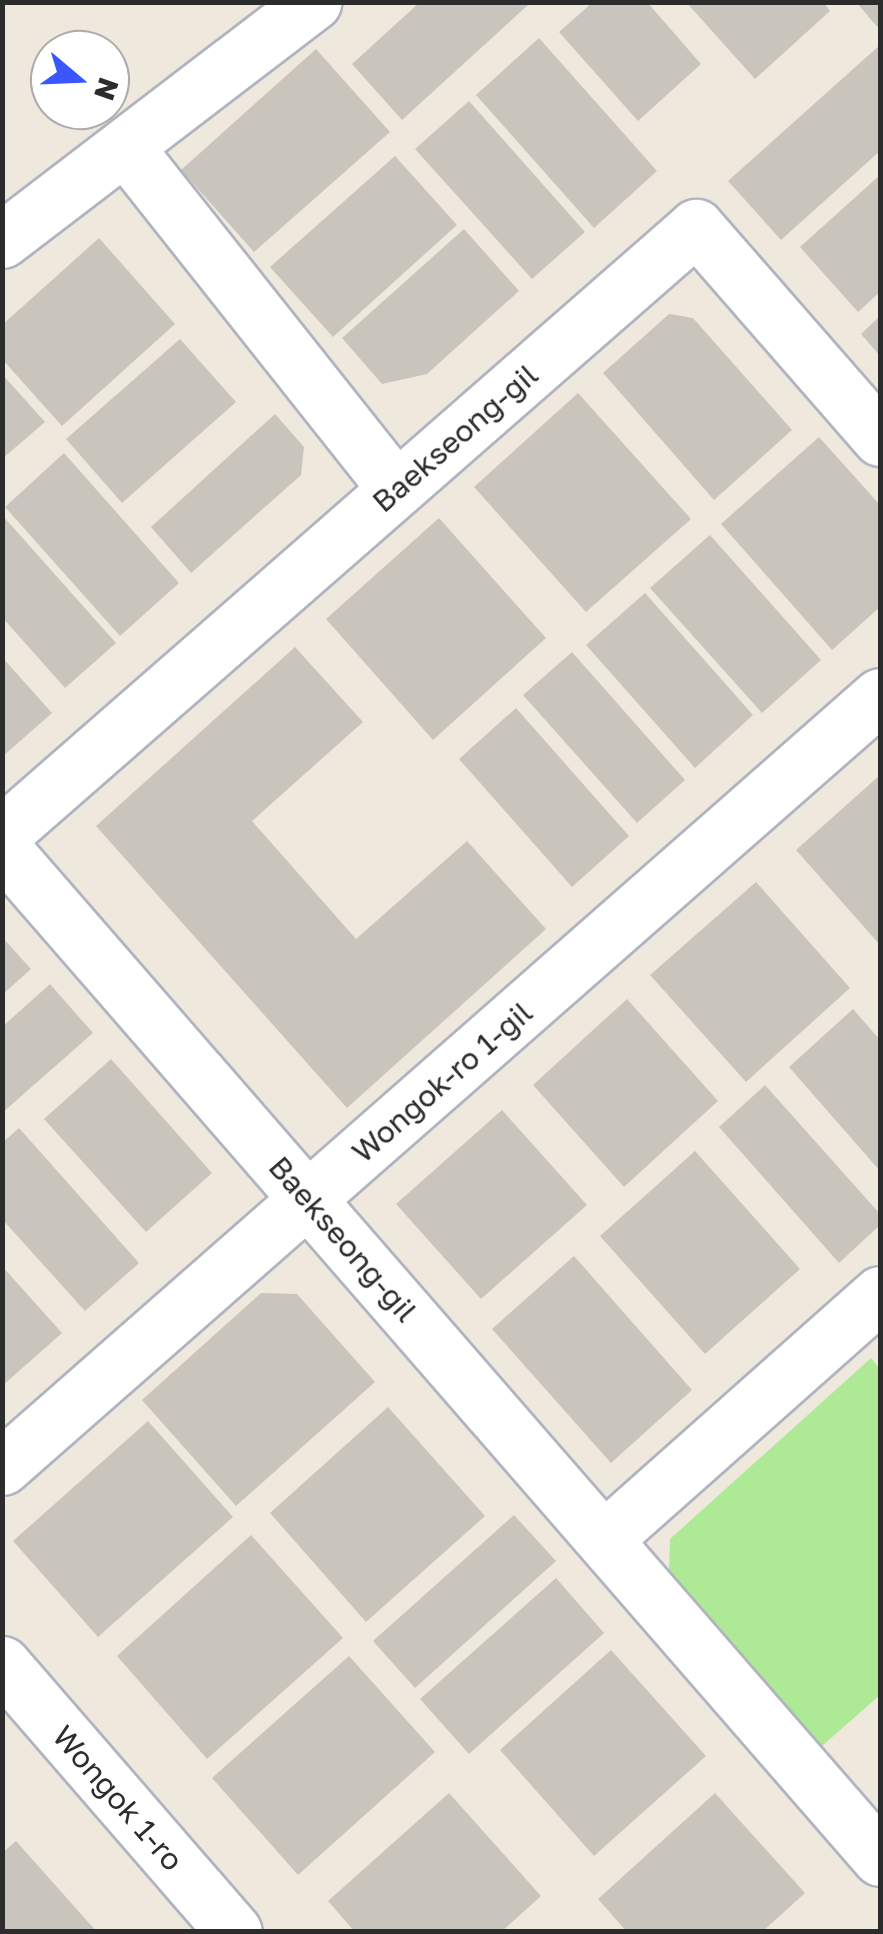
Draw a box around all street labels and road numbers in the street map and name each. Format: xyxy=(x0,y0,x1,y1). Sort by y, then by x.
street label: Baekseong-gil xyxy=(365,356,545,520)
street label: Wongok-ro 1-gil xyxy=(345,994,539,1170)
street label: Baekseong-gil xyxy=(261,1149,425,1329)
street label: Wongok 1-ro xyxy=(45,1718,191,1878)

